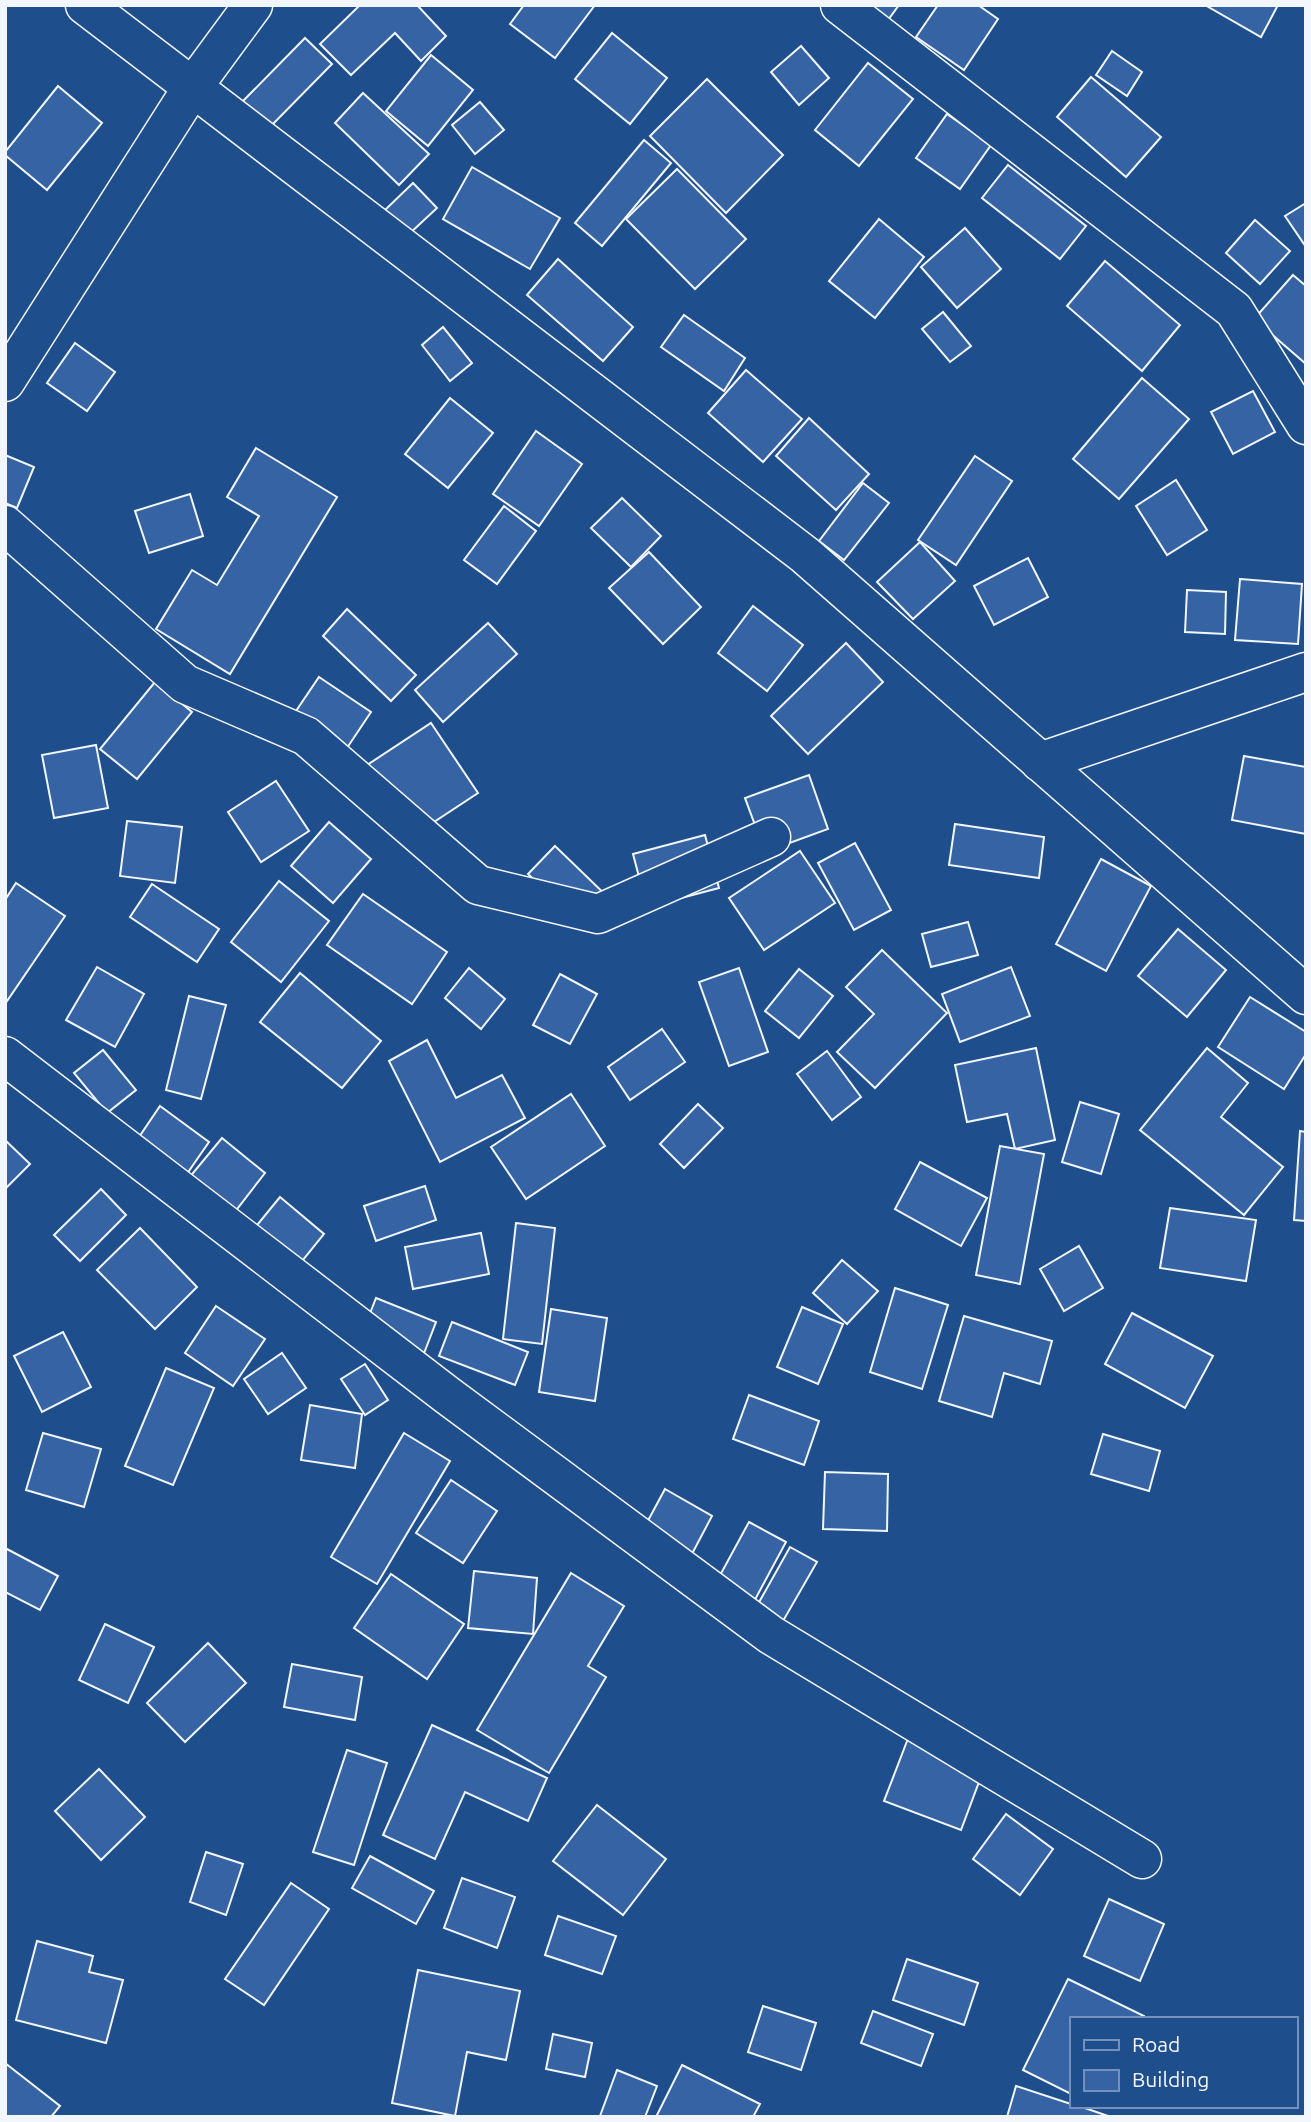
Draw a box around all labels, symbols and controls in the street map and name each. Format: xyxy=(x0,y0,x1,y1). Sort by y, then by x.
legend xyxy=(1070,2017,1297,2108)
text: Road xyxy=(1132,2032,1180,2056)
text: Building xyxy=(1132,2067,1209,2091)

